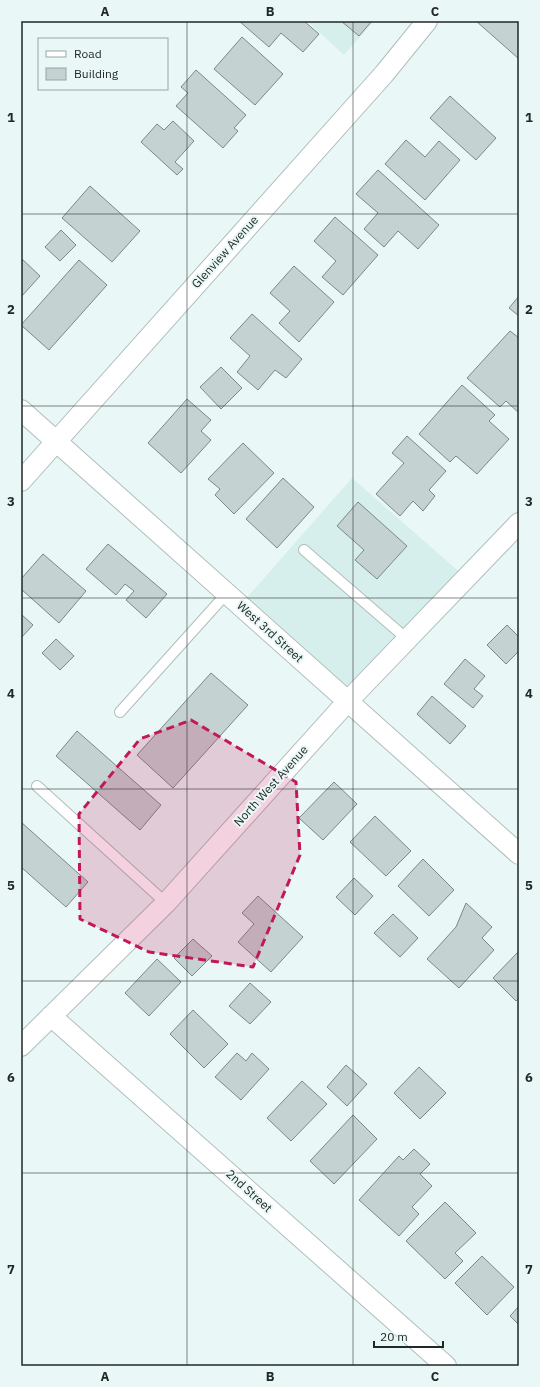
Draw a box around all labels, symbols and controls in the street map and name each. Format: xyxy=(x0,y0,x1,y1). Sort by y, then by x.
text: A xyxy=(101,3,110,20)
text: B xyxy=(266,3,275,20)
text: C xyxy=(431,3,440,20)
legend xyxy=(38,38,168,90)
text: Road xyxy=(74,46,102,61)
text: Building xyxy=(74,66,119,81)
text: 1 xyxy=(7,109,15,126)
text: 1 xyxy=(525,109,533,126)
street label: Glenview Avenue xyxy=(188,212,261,291)
text: 2 xyxy=(7,301,15,318)
text: 2 xyxy=(525,301,533,318)
text: 3 xyxy=(7,493,15,510)
text: 3 xyxy=(525,493,533,510)
street label: West 3rd Street xyxy=(234,598,307,665)
text: 4 xyxy=(7,685,15,702)
text: 4 xyxy=(525,685,533,702)
street label: North West Avenue xyxy=(230,742,311,829)
text: 5 xyxy=(7,877,15,894)
text: 5 xyxy=(525,877,533,894)
text: 6 xyxy=(7,1069,15,1086)
text: 6 xyxy=(525,1069,533,1086)
street label: 2nd Street xyxy=(223,1166,275,1215)
text: 7 xyxy=(7,1261,15,1278)
text: 7 xyxy=(525,1261,533,1278)
scale bar xyxy=(374,1323,443,1349)
text: 20 m xyxy=(380,1329,408,1344)
text: A xyxy=(101,1368,110,1385)
text: B xyxy=(266,1368,275,1385)
text: C xyxy=(431,1368,440,1385)

